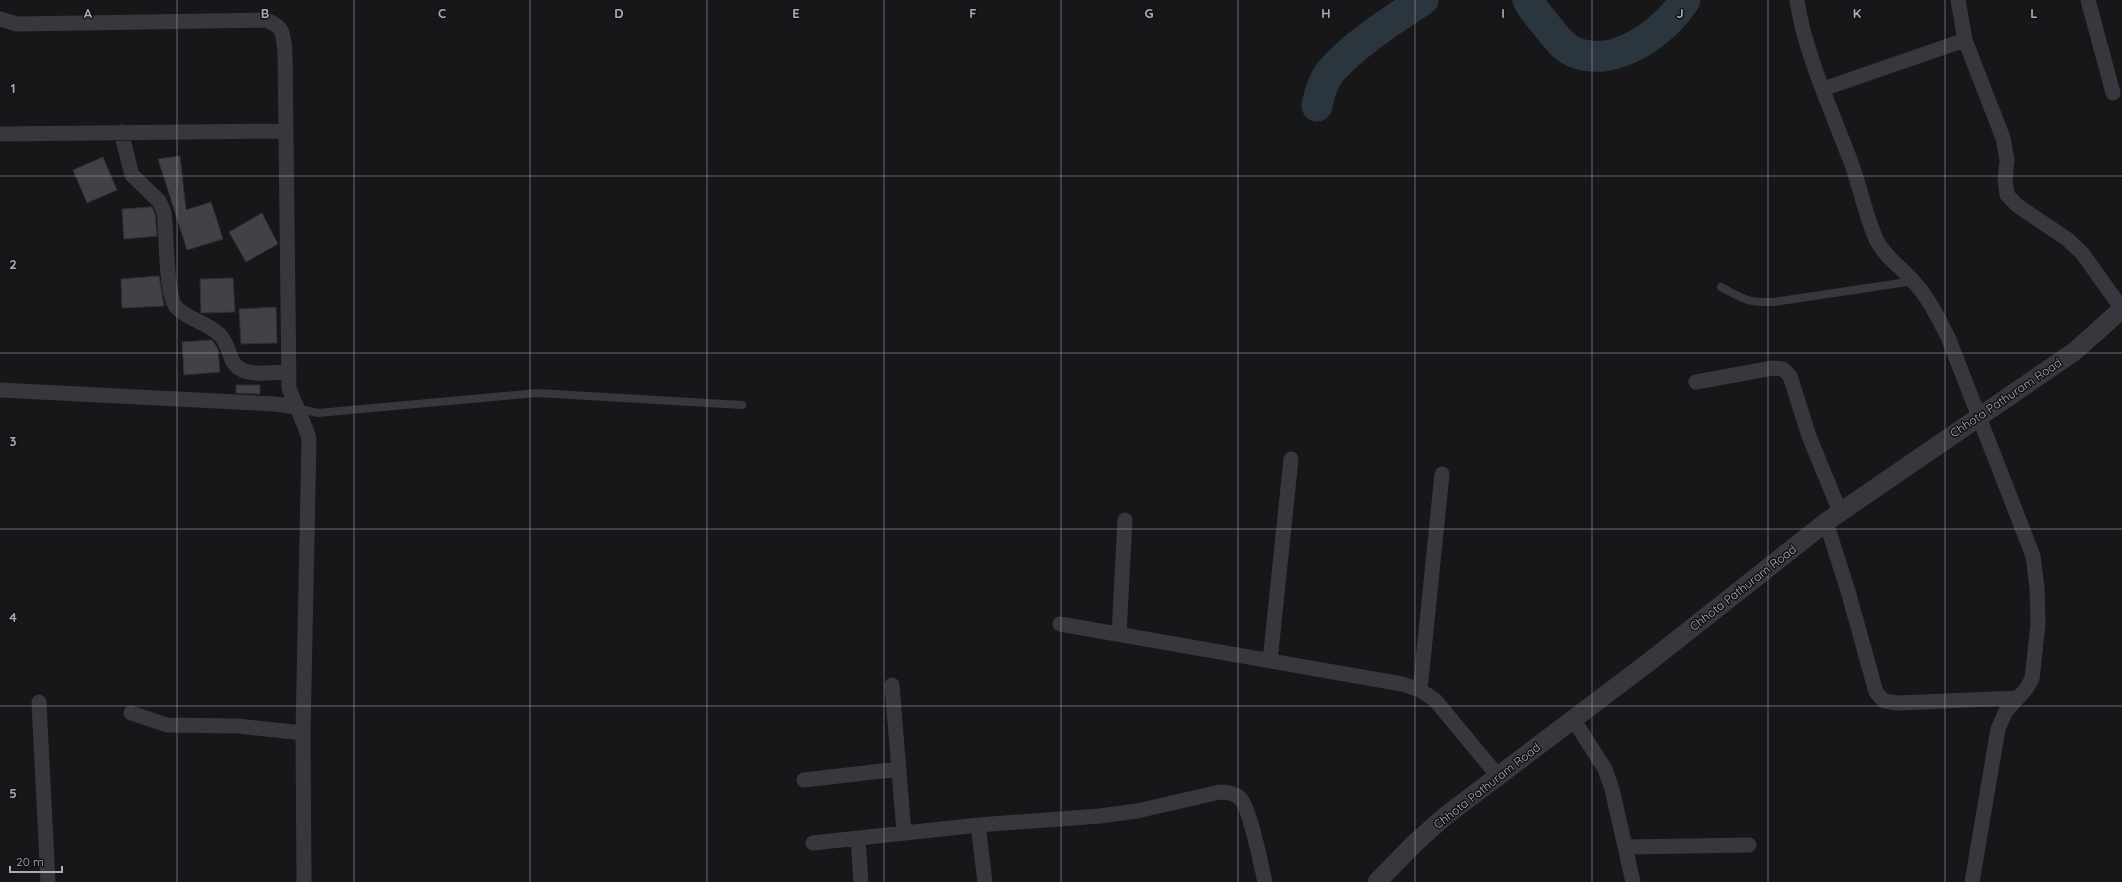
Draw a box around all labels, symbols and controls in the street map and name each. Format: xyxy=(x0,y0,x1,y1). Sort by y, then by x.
text: A xyxy=(84,5,93,21)
text: B xyxy=(261,5,269,21)
text: C xyxy=(438,5,446,21)
text: D xyxy=(614,5,624,21)
text: E xyxy=(792,5,800,21)
text: F xyxy=(969,5,977,21)
text: G xyxy=(1144,5,1154,21)
text: H xyxy=(1321,5,1331,21)
text: I xyxy=(1501,5,1505,21)
text: J xyxy=(1676,5,1684,21)
text: K xyxy=(1853,5,1862,21)
text: L xyxy=(2030,5,2038,21)
text: 1 xyxy=(10,80,16,96)
text: 2 xyxy=(9,256,17,272)
street label: Chhota Pathuram Road xyxy=(1947,355,2064,440)
text: 3 xyxy=(10,433,17,449)
street label: Chhota Pathuram Road xyxy=(1686,541,1799,634)
text: 4 xyxy=(9,609,17,625)
street label: Chhota Pathuram Road xyxy=(1430,739,1543,832)
text: 5 xyxy=(9,785,17,801)
scale bar xyxy=(10,848,62,874)
text: 20 m xyxy=(16,854,44,869)

